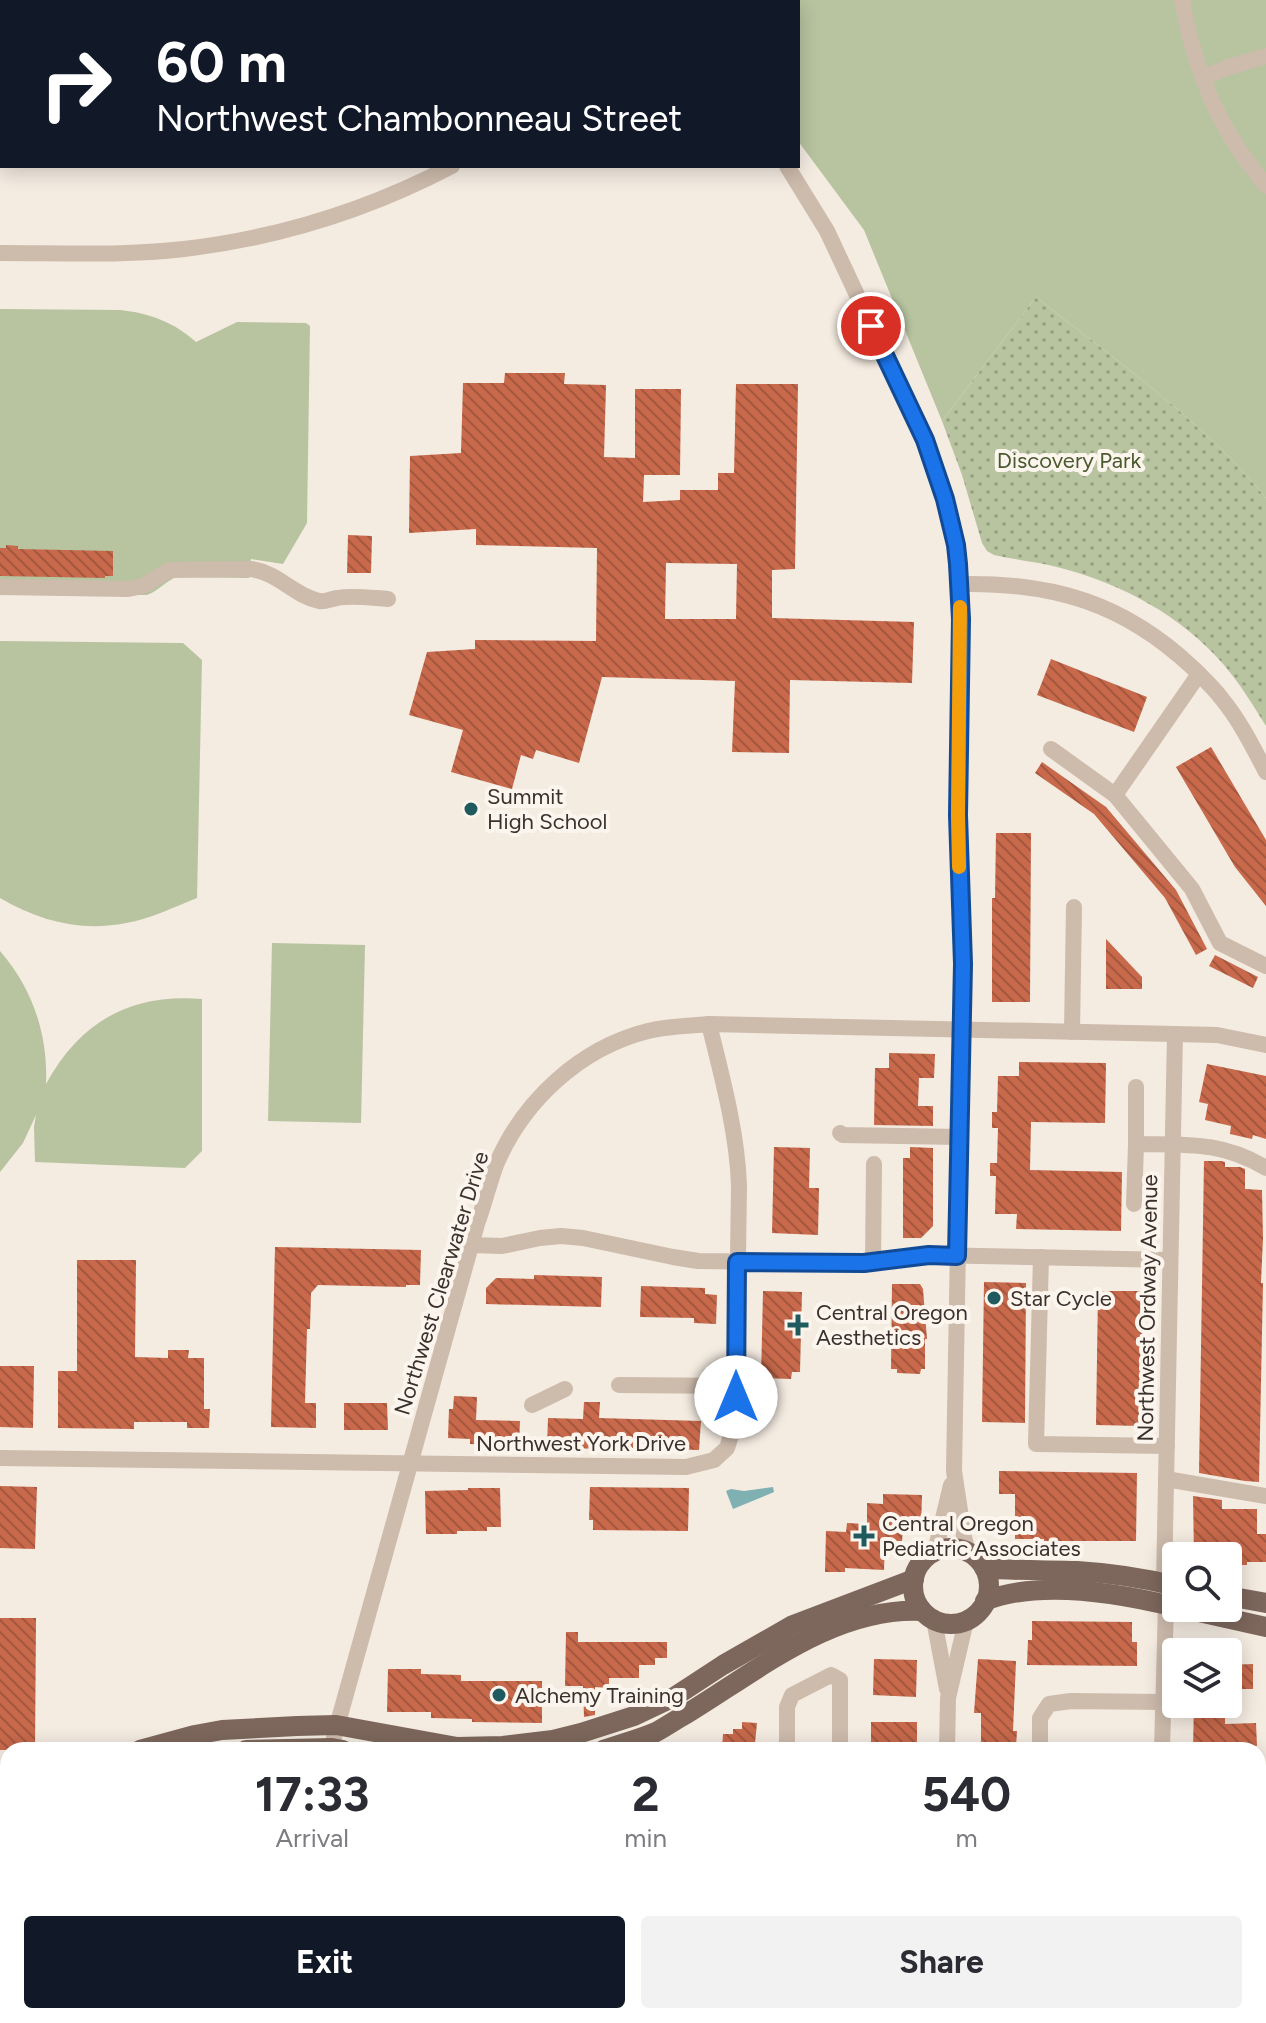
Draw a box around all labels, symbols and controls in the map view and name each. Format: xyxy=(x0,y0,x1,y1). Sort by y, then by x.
text: 60 m xyxy=(156,29,287,96)
icon: right xyxy=(24,32,128,136)
text: Northwest Chambonneau Street xyxy=(156,97,682,140)
pin xyxy=(837,292,905,360)
icon: arrive xyxy=(849,304,893,348)
park label: Discovery Park xyxy=(997,447,1142,474)
place label: Summit High School xyxy=(487,783,607,835)
marker: Summit High School xyxy=(462,800,480,818)
street label: Northwest Clearwater Drive xyxy=(388,1148,494,1418)
street label: Northwest Ordway Avenue xyxy=(1132,1174,1163,1442)
place label: Star Cycle xyxy=(1010,1285,1112,1312)
marker: Star Cycle xyxy=(985,1289,1003,1307)
place label: Central Oregon Aesthetics xyxy=(816,1299,968,1351)
marker: Central Oregon Aesthetics xyxy=(787,1314,809,1336)
position arrow xyxy=(694,1355,778,1439)
street label: Northwest York Drive xyxy=(476,1430,686,1457)
place label: Central Oregon Pediatric Associates xyxy=(882,1510,1081,1562)
marker: Central Oregon Pediatric Associates xyxy=(853,1525,875,1547)
map controls xyxy=(1162,1542,1242,1718)
button: search xyxy=(1162,1542,1242,1622)
button: layers xyxy=(1162,1638,1242,1718)
place label: Alchemy Training xyxy=(515,1682,684,1709)
marker: Alchemy Training xyxy=(490,1686,508,1704)
text: 17:33 xyxy=(255,1765,370,1823)
text: 2 xyxy=(632,1765,660,1823)
text: 540 xyxy=(922,1765,1011,1823)
text: Arrival xyxy=(275,1822,349,1854)
text: min xyxy=(624,1822,667,1854)
text: m xyxy=(955,1822,978,1854)
button: Exit xyxy=(24,1916,625,2008)
button: Share xyxy=(641,1916,1242,2008)

